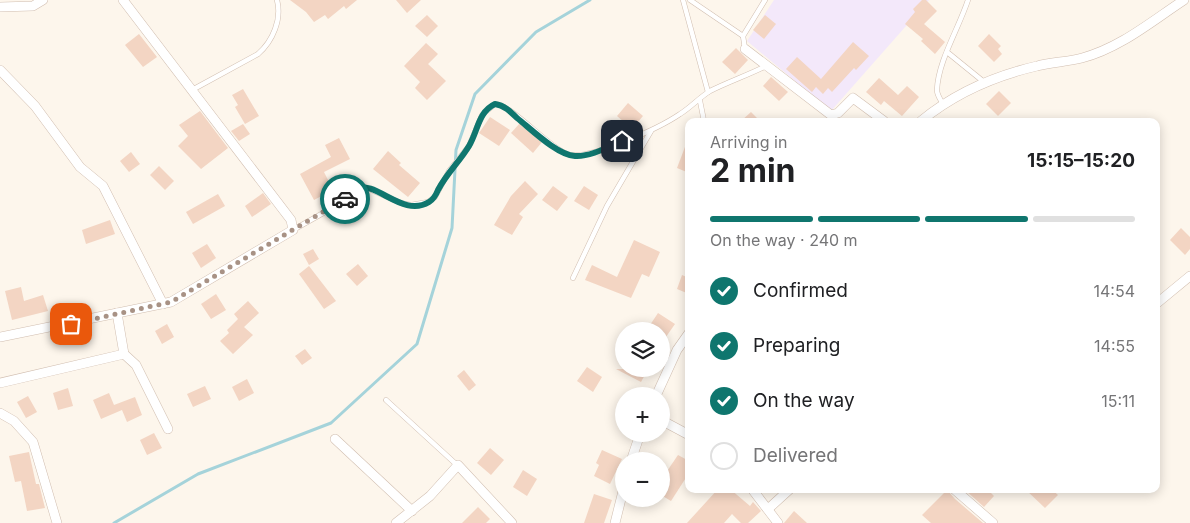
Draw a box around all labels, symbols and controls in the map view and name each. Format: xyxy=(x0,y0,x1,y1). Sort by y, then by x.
pin xyxy=(601,120,643,162)
icon: home xyxy=(608,127,636,155)
text: Arriving in xyxy=(710,132,787,152)
text: 15:15–15:20 xyxy=(1027,149,1135,172)
text: 2 min xyxy=(710,151,796,190)
courier xyxy=(320,174,370,224)
icon: car xyxy=(331,185,359,213)
text: On the way · 240 m xyxy=(710,230,858,250)
icon: check xyxy=(710,277,738,305)
text: Confirmed xyxy=(753,279,848,302)
text: 14:54 xyxy=(1093,281,1135,301)
pin xyxy=(50,303,92,345)
icon: bag xyxy=(57,310,85,338)
map controls xyxy=(615,322,670,507)
button: layers xyxy=(615,322,670,377)
icon: check xyxy=(710,332,738,360)
text: Preparing xyxy=(753,334,840,357)
text: 14:55 xyxy=(1094,336,1135,356)
button: + xyxy=(615,387,670,442)
icon: check xyxy=(710,387,738,415)
text: On the way xyxy=(753,389,855,412)
text: 15:11 xyxy=(1101,391,1135,411)
text: Delivered xyxy=(753,444,838,467)
button: − xyxy=(615,452,670,507)

